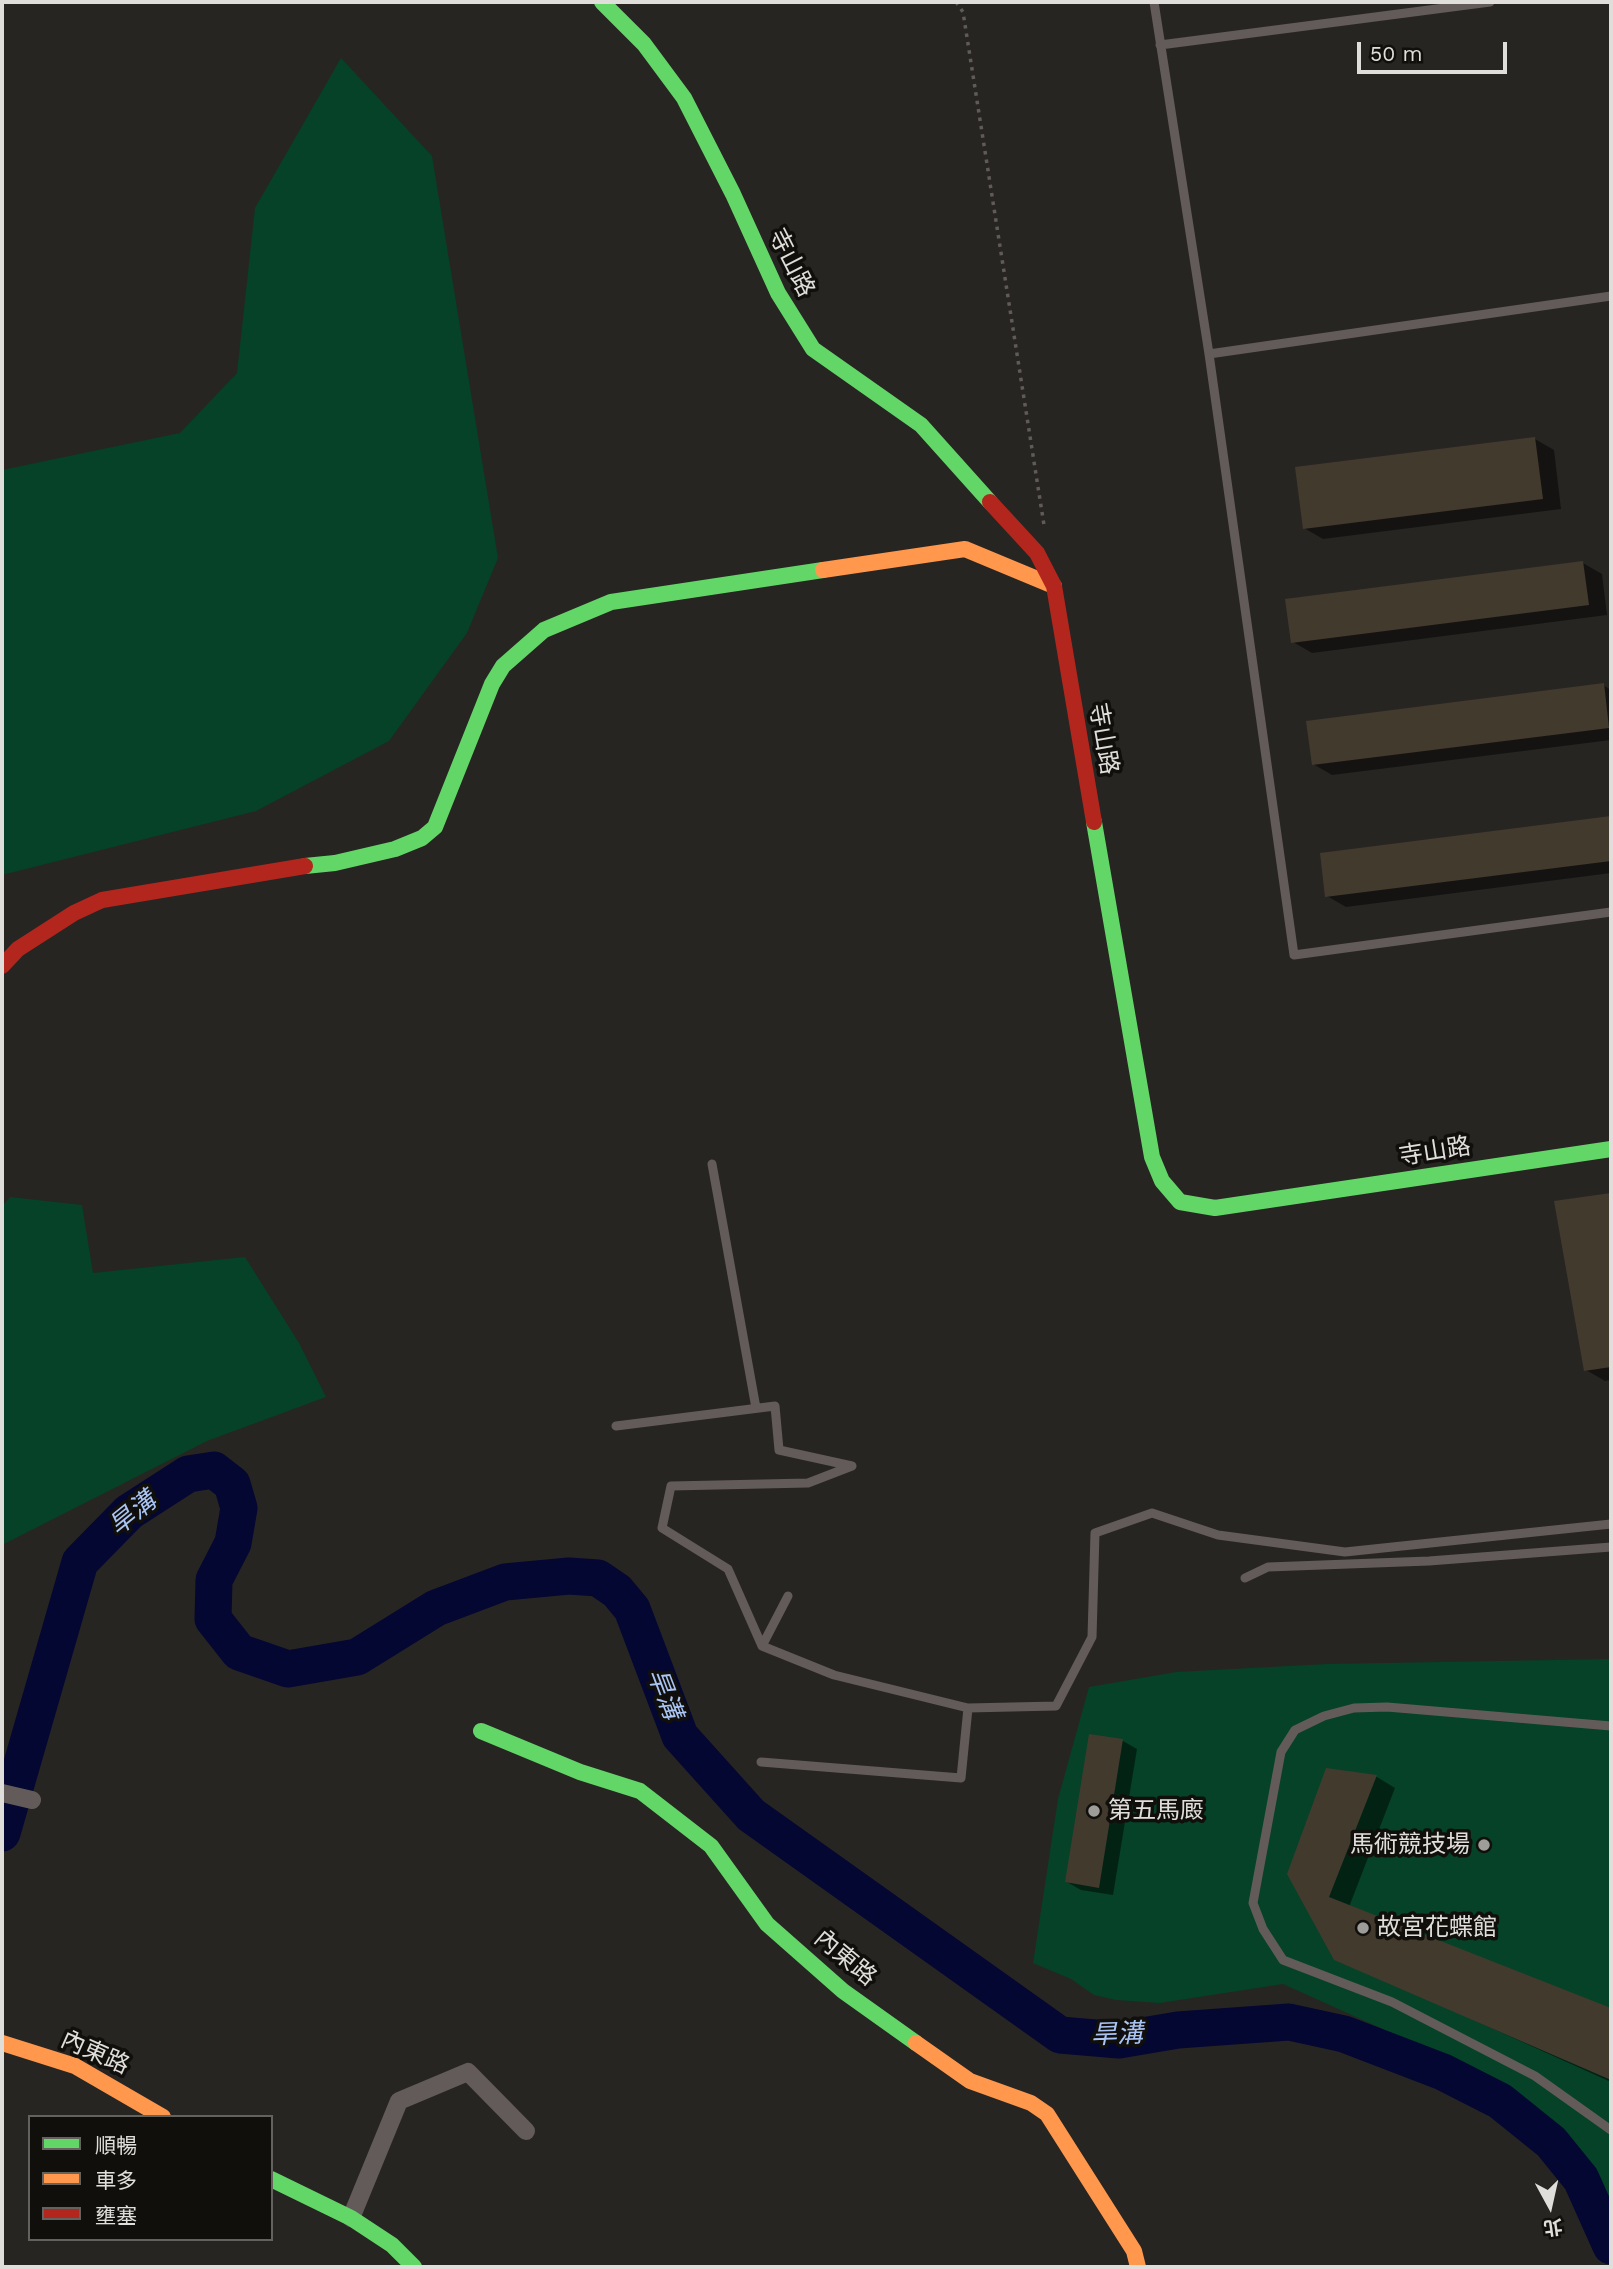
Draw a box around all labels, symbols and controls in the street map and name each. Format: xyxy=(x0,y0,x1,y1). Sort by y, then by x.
scale bar xyxy=(1361,28,1512,72)
text: 50 m xyxy=(1370,41,1422,66)
street label: 寺山路 xyxy=(762,224,820,302)
street label: 寺山路 xyxy=(1083,701,1123,777)
street label: 寺山路 xyxy=(1397,1132,1473,1172)
water label: 旱溝 xyxy=(103,1486,163,1542)
water label: 旱溝 xyxy=(640,1664,688,1724)
place label: 第五馬廄 xyxy=(1108,1797,1204,1825)
marker: 第五馬廄 xyxy=(1086,1803,1102,1819)
place label: 馬術競技場 xyxy=(1350,1831,1470,1859)
marker: 馬術競技場 xyxy=(1476,1837,1492,1853)
place label: 故宮花蝶館 xyxy=(1377,1914,1497,1942)
marker: 故宮花蝶館 xyxy=(1355,1920,1371,1936)
street label: 內東路 xyxy=(808,1924,882,1992)
water label: 旱溝 xyxy=(1090,2019,1144,2051)
street label: 內東路 xyxy=(56,2025,134,2081)
legend xyxy=(28,2115,273,2241)
text: 順暢 xyxy=(95,2133,137,2158)
text: 車多 xyxy=(95,2168,137,2193)
north arrow xyxy=(1515,2171,1585,2241)
text: 壅塞 xyxy=(95,2203,137,2228)
text: 北 xyxy=(1542,2215,1564,2240)

